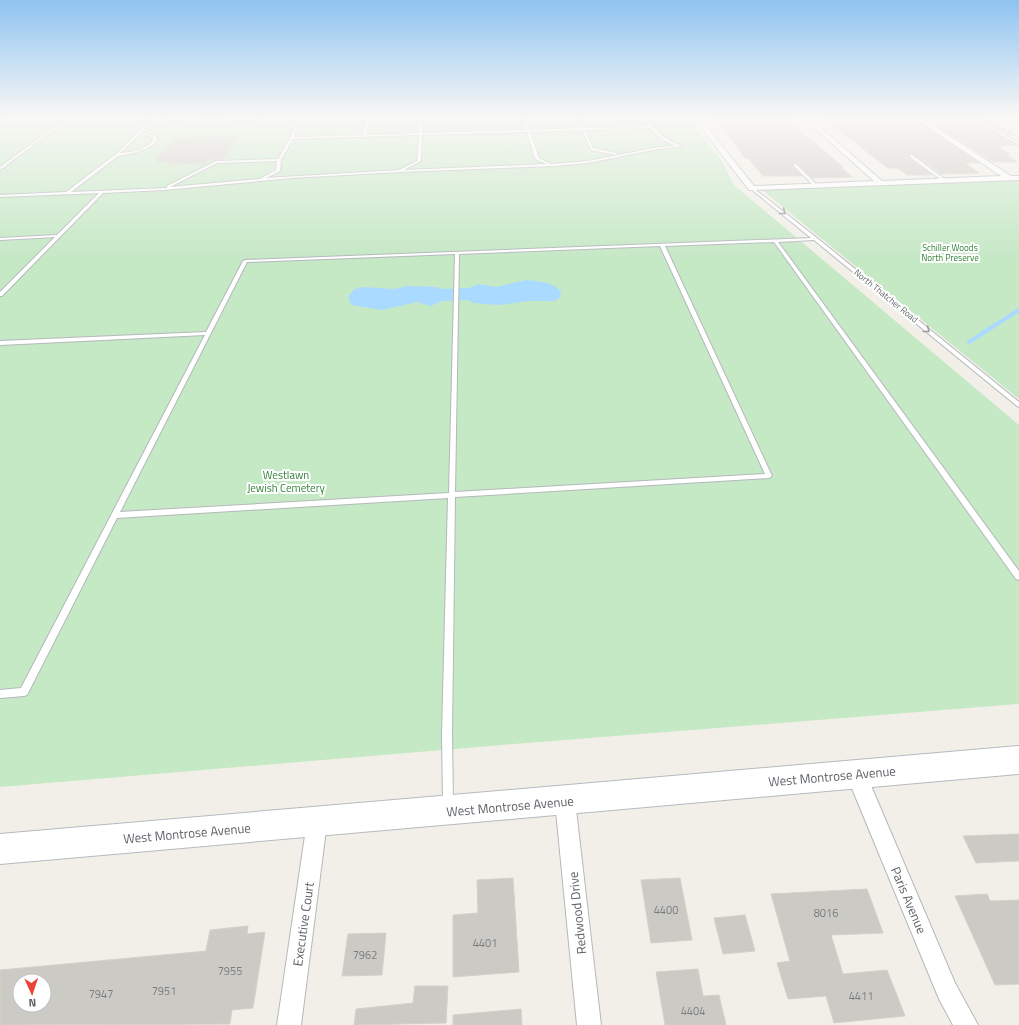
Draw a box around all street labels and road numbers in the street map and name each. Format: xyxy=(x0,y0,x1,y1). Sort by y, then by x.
street label: North Thatcher Road xyxy=(852,266,921,326)
street label: West Montrose Avenue xyxy=(767,760,897,792)
street label: West Montrose Avenue xyxy=(445,790,575,822)
street label: West Montrose Avenue xyxy=(122,817,252,849)
street label: Paris Avenue xyxy=(886,863,932,937)
street label: Redwood Drive xyxy=(563,871,591,955)
street label: Executive Court xyxy=(287,880,319,967)

